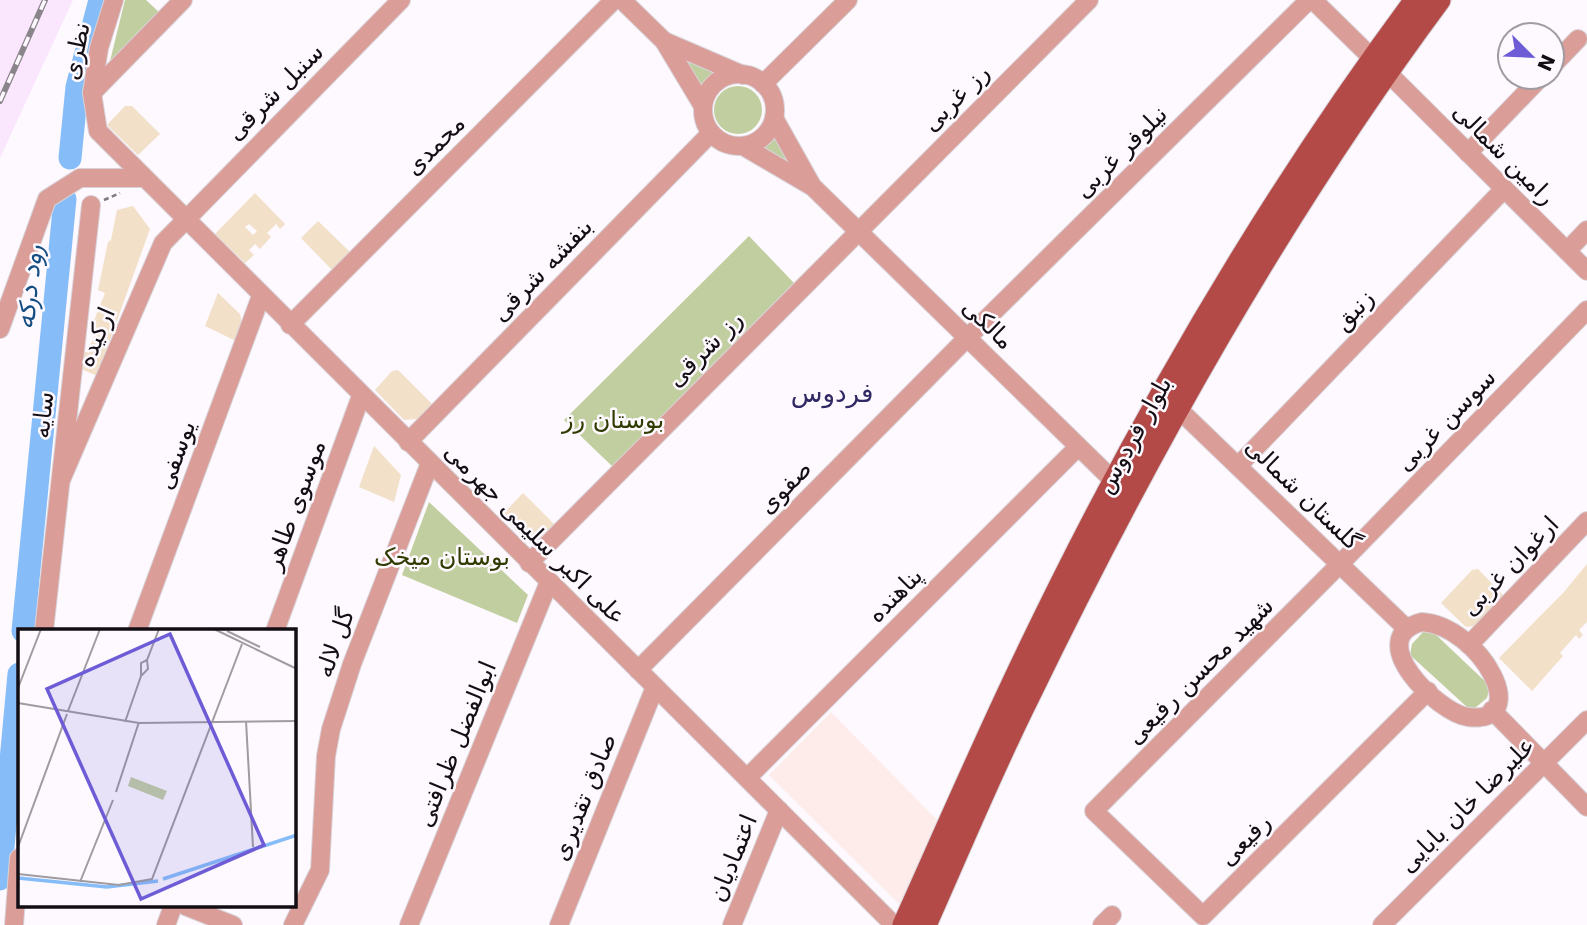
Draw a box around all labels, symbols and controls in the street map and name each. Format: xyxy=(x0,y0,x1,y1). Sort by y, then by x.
street label: نظری xyxy=(56,20,96,82)
north arrow xyxy=(1496,21,1566,91)
street label: سنبل شرقی xyxy=(221,38,329,146)
text: N xyxy=(1533,51,1560,75)
street label: رز غربی xyxy=(917,59,995,137)
street label: رامین شمالی xyxy=(1447,97,1561,211)
street label: نیلوفر غربی xyxy=(1069,100,1173,204)
street label: محمدی xyxy=(399,109,471,181)
street label: بنفشه شرقی xyxy=(486,213,598,327)
water label: رود درکه xyxy=(10,243,49,331)
street label: زنبق xyxy=(1328,284,1380,336)
street label: مالکی xyxy=(956,293,1020,355)
street label: ارکیده xyxy=(71,303,121,371)
street label: رز شرقی xyxy=(661,305,749,393)
street label: سوسن غربی xyxy=(1390,363,1502,477)
street label: بلوار فردوس xyxy=(1090,372,1178,498)
district label: فردوس xyxy=(791,378,873,409)
street label: سایه xyxy=(27,390,59,440)
park label: بوستان رز xyxy=(561,406,664,434)
street label: یوسفی xyxy=(151,417,201,493)
street label: گلستان شمالی xyxy=(1240,432,1367,556)
street label: موسوی طاهر xyxy=(258,436,331,575)
street label: علی اکبر سلیمی جهرمی xyxy=(439,438,631,630)
street label: صفوی xyxy=(753,455,817,519)
street label: ارغوان غربی xyxy=(1456,510,1564,622)
park label: بوستان میخک xyxy=(374,543,510,571)
street label: پناهنده xyxy=(862,562,928,628)
street label: شهید محسن رفیعی xyxy=(1121,592,1279,750)
street label: گل لاله xyxy=(310,604,361,681)
inset map xyxy=(18,629,296,908)
street label: ابوالفضل ظرافتی xyxy=(410,657,502,831)
street label: صادق تقدیری xyxy=(546,729,622,865)
street label: علیرضا خان بابایی xyxy=(1393,731,1541,879)
street label: رفیعی xyxy=(1213,808,1277,872)
street label: اعتمادیان xyxy=(703,810,763,906)

